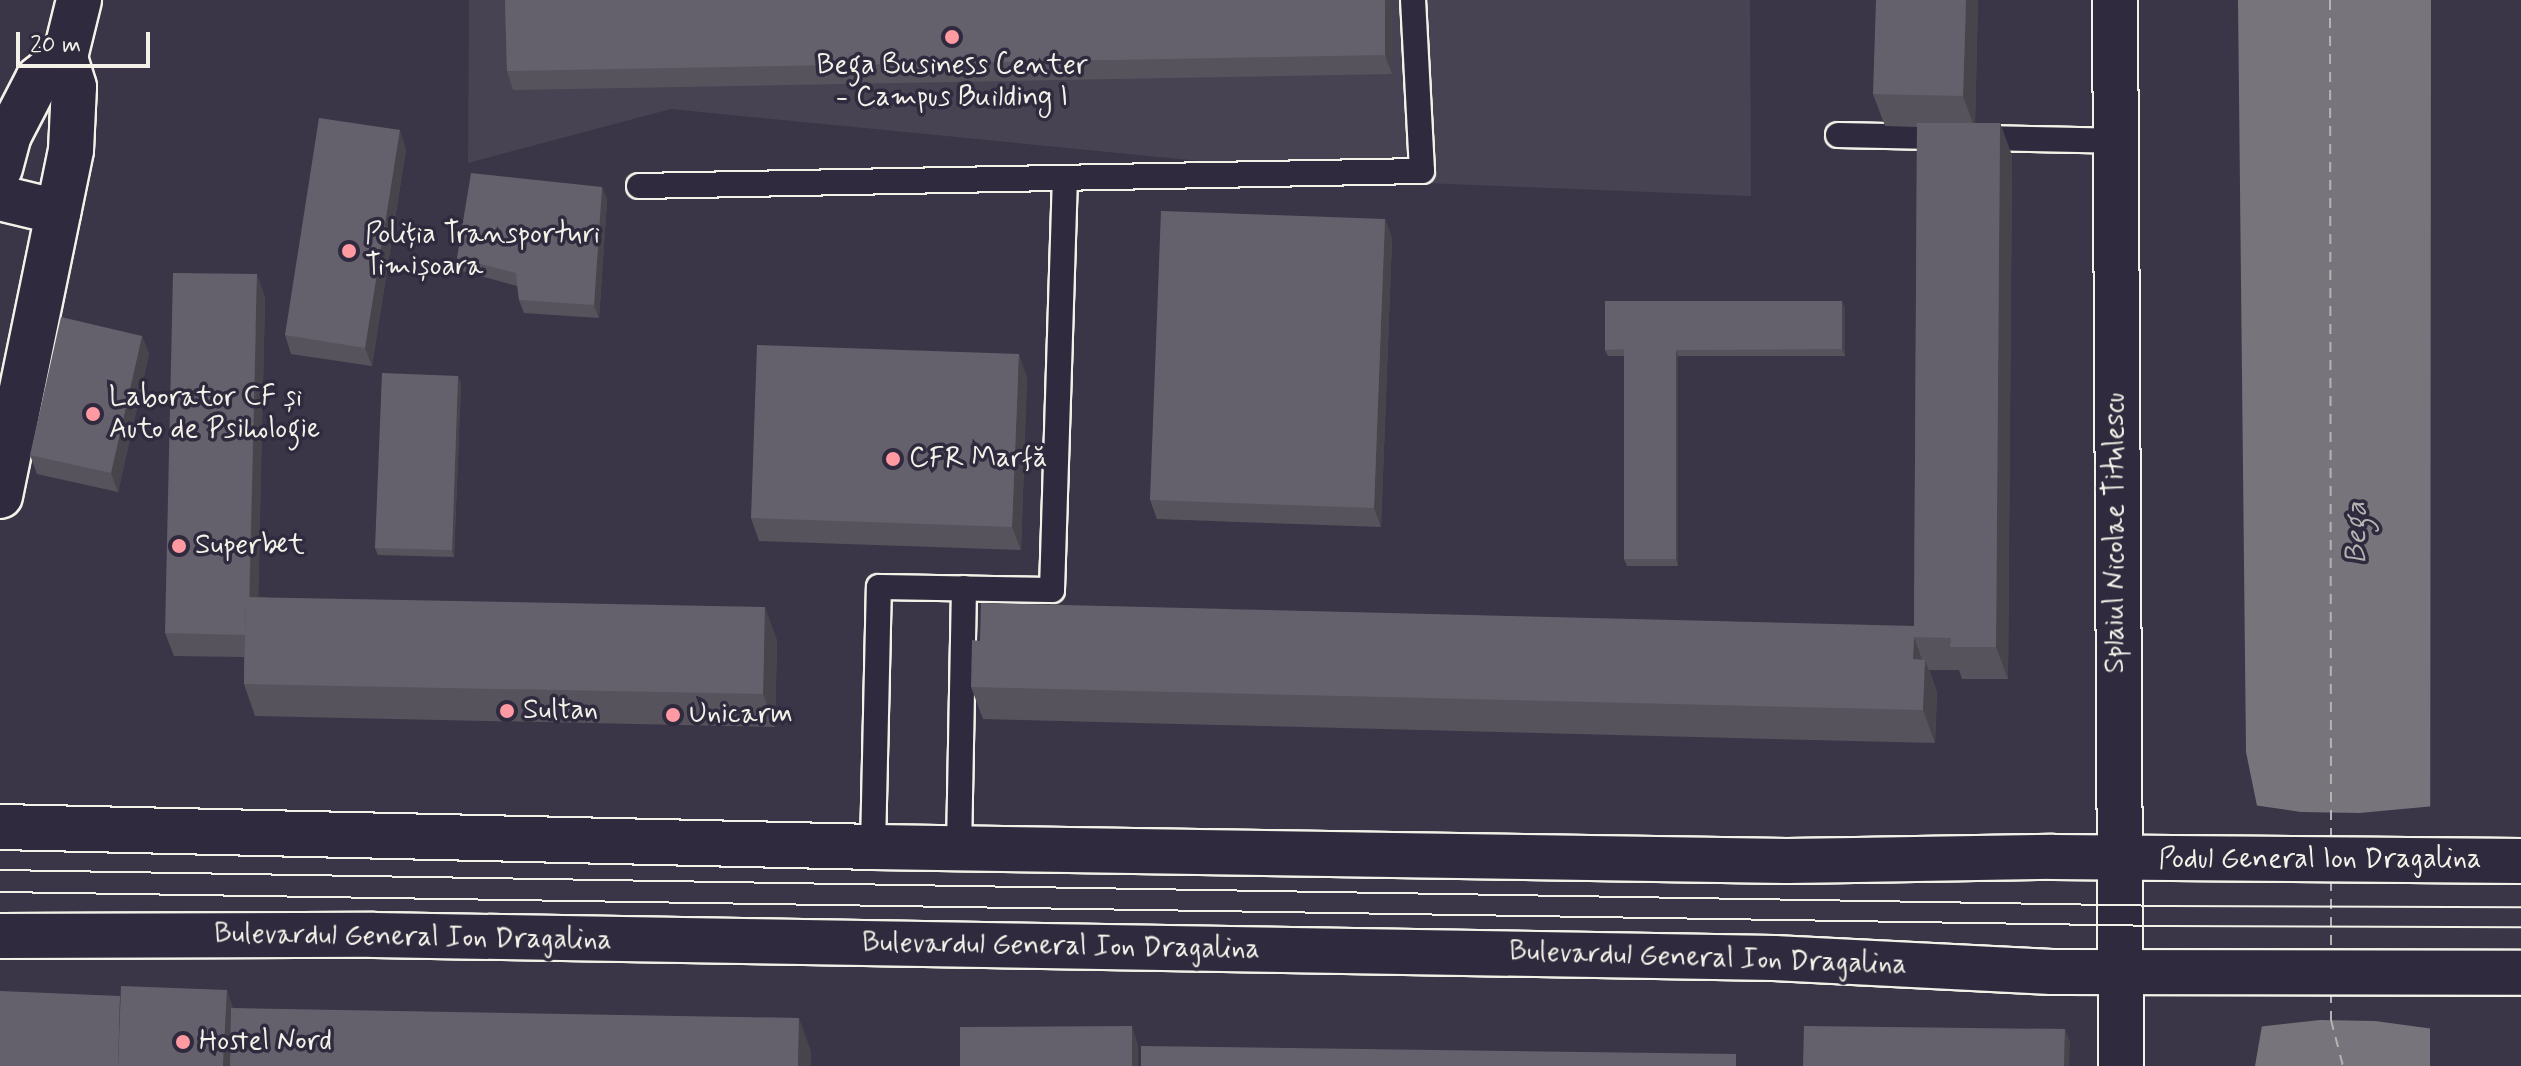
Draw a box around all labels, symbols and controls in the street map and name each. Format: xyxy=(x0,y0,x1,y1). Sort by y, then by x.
scale bar xyxy=(20,16,154,66)
marker: Bega Business Center - Campus Building I xyxy=(943,28,961,46)
text: 20 m xyxy=(30,30,81,61)
place label: Bega Business Center - Campus Building I xyxy=(817,49,1087,115)
place label: Poliția Transporturi Timișoara xyxy=(365,218,598,284)
marker: Poliția Transporturi Timișoara xyxy=(340,242,358,260)
place label: Laborator CF și Auto de Psihologie xyxy=(109,381,316,447)
street label: Splaiul Nicolae Titulescu xyxy=(2099,394,2133,672)
marker: Laborator CF și Auto de Psihologie xyxy=(84,405,102,423)
place label: CFR Marfă xyxy=(909,442,1047,476)
marker: CFR Marfă xyxy=(884,450,902,468)
water label: Bega xyxy=(2339,502,2375,564)
place label: Superbet xyxy=(195,529,305,563)
marker: Superbet xyxy=(170,537,188,555)
place label: Sultan xyxy=(523,694,598,728)
place label: Unicarm xyxy=(689,698,793,732)
marker: Sultan xyxy=(498,702,516,720)
marker: Unicarm xyxy=(664,706,682,724)
street label: Podul General Ion Dragalina xyxy=(2154,843,2486,877)
street label: Bulevardul General Ion Dragalina xyxy=(212,918,614,958)
street label: Bulevardul General Ion Dragalina xyxy=(860,927,1262,967)
street label: Bulevardul General Ion Dragalina xyxy=(1507,935,1909,983)
place label: Hostel Nord xyxy=(199,1025,332,1059)
marker: Hostel Nord xyxy=(174,1033,192,1051)

